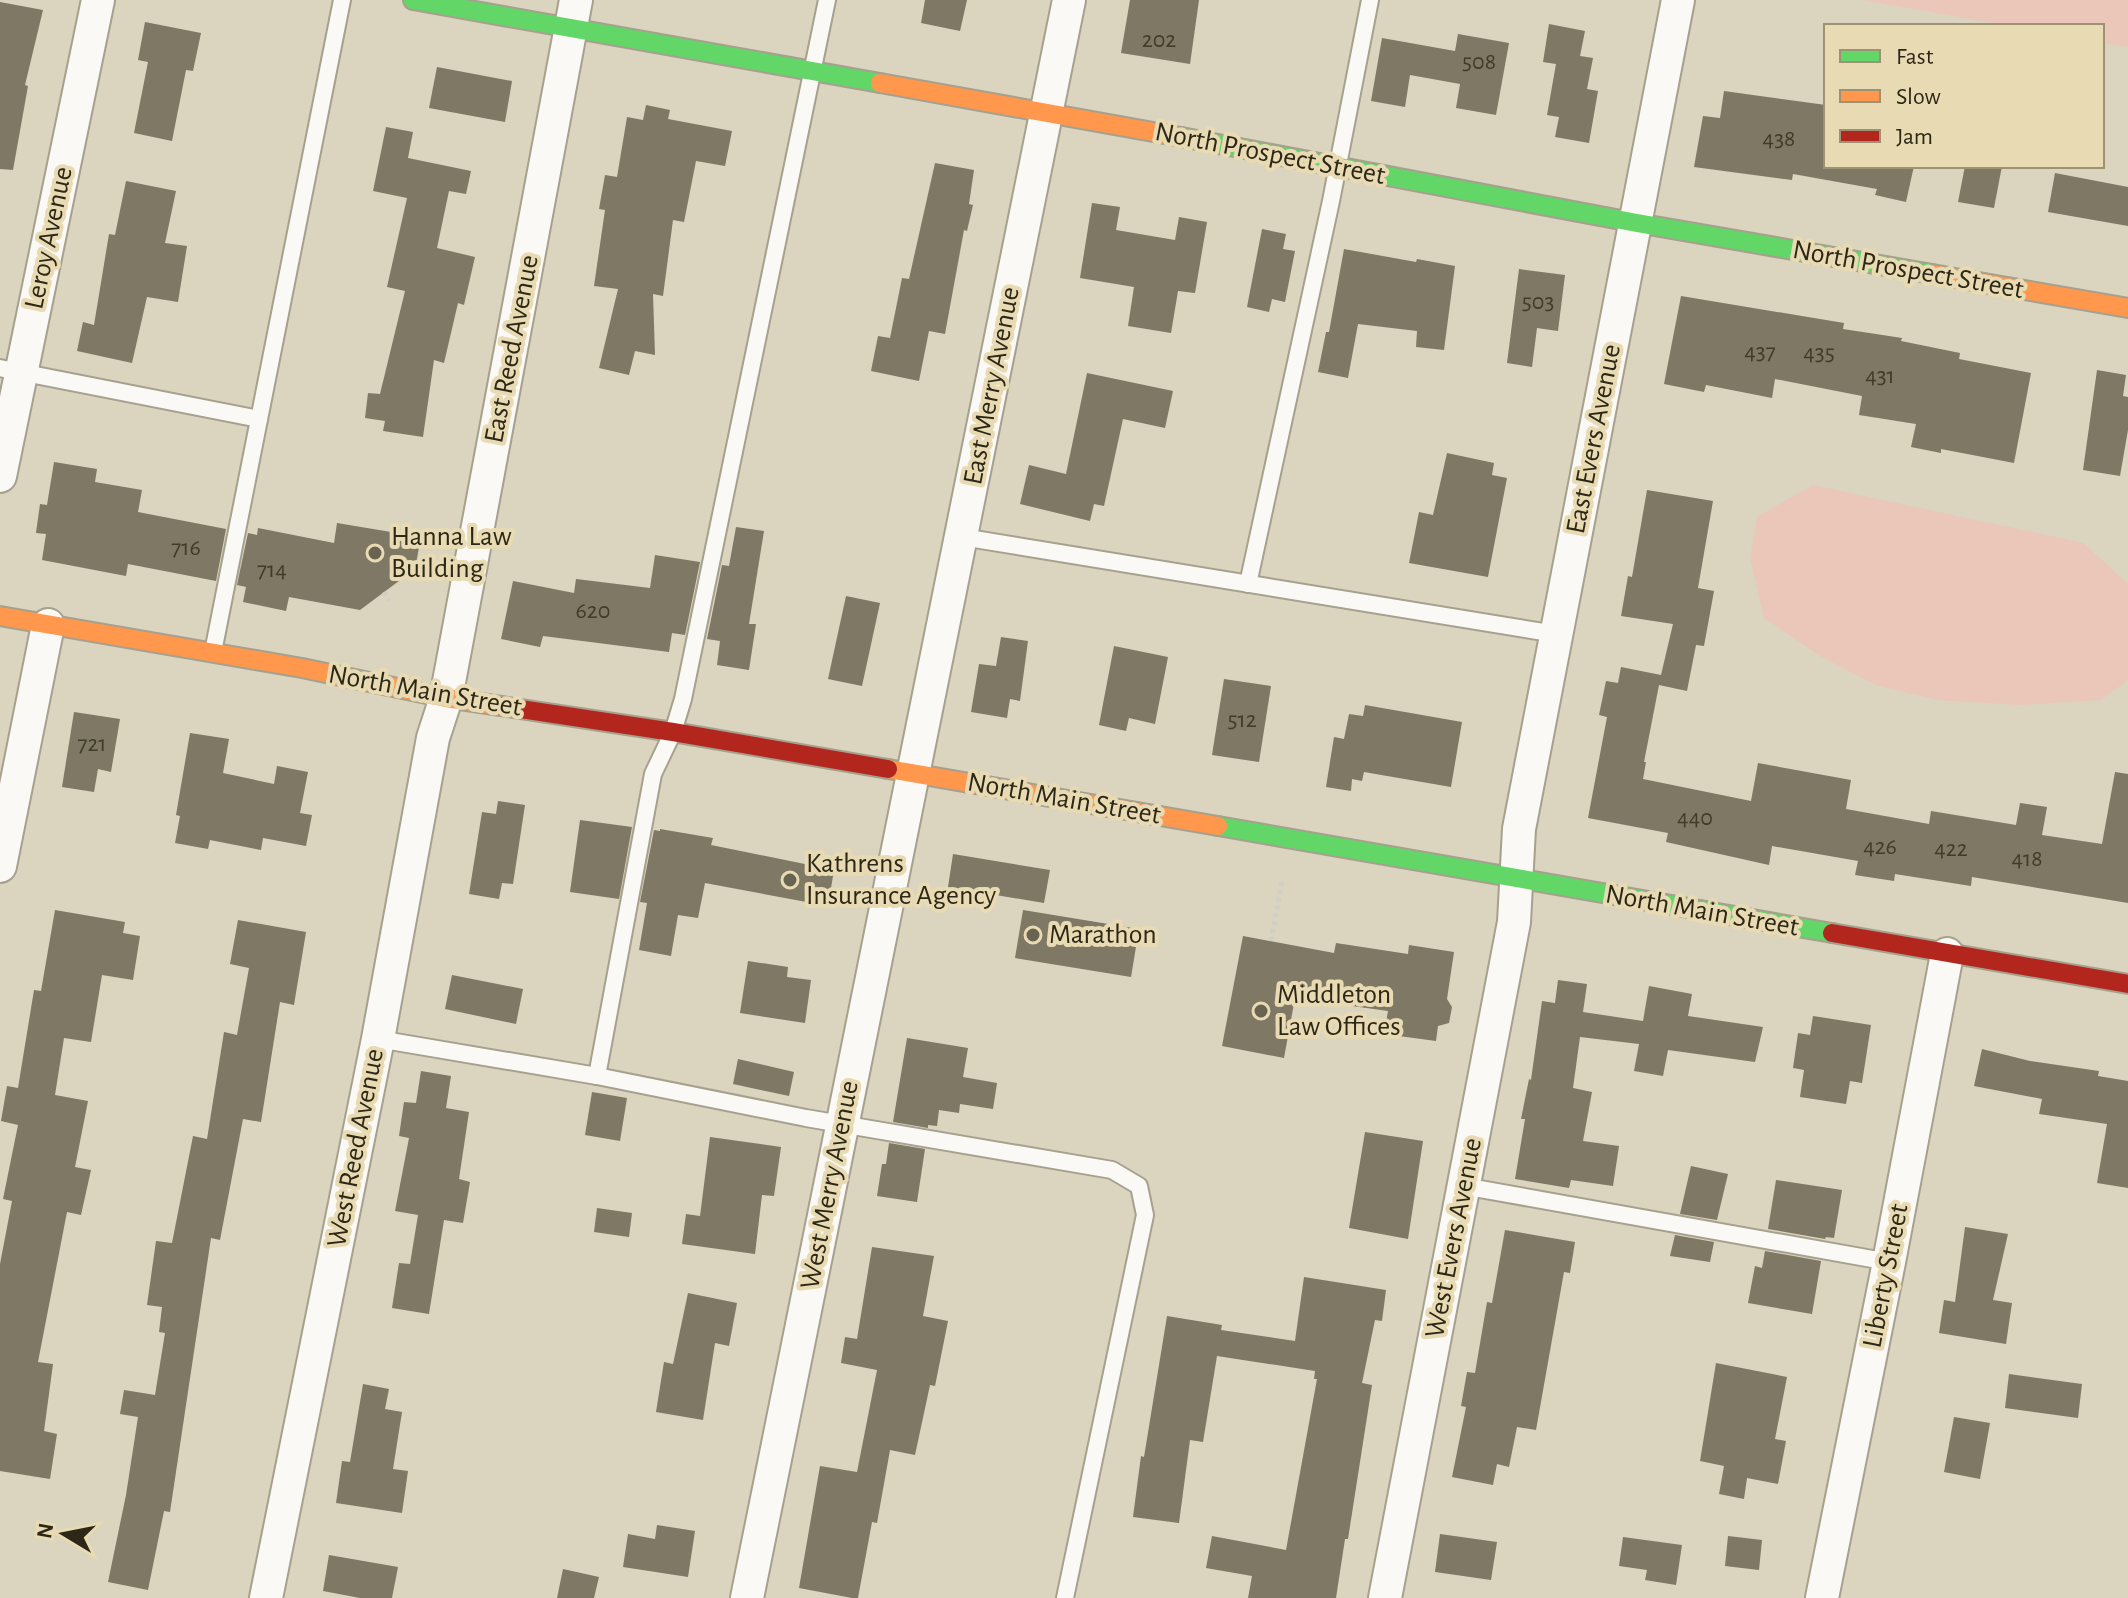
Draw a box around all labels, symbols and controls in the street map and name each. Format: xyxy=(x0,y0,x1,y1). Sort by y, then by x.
legend xyxy=(1824,24,2104,168)
house number: 202 xyxy=(1142,28,1176,52)
text: Fast xyxy=(1896,45,1934,69)
house number: 508 xyxy=(1462,50,1496,74)
text: Slow xyxy=(1896,85,1941,109)
street label: North Prospect Street xyxy=(1153,118,1388,190)
text: Jam xyxy=(1896,125,1933,149)
house number: 438 xyxy=(1763,127,1795,151)
street label: Leroy Avenue xyxy=(20,164,78,312)
street label: North Prospect Street xyxy=(1790,236,2026,304)
street label: East Reed Avenue xyxy=(480,253,544,445)
street label: East Merry Avenue xyxy=(959,285,1025,487)
house number: 503 xyxy=(1522,290,1554,314)
house number: 437 xyxy=(1744,340,1776,364)
house number: 435 xyxy=(1803,341,1835,365)
street label: East Evers Avenue xyxy=(1562,342,1626,536)
house number: 431 xyxy=(1865,364,1895,388)
place label: Hanna Law Building xyxy=(391,523,512,583)
house number: 716 xyxy=(171,536,201,560)
marker: Hanna Law Building xyxy=(366,544,384,562)
house number: 714 xyxy=(257,558,287,582)
house number: 620 xyxy=(576,599,610,623)
street label: North Main Street xyxy=(326,660,524,722)
house number: 512 xyxy=(1227,708,1257,732)
house number: 721 xyxy=(77,732,107,756)
street label: North Main Street xyxy=(965,768,1163,830)
house number: 440 xyxy=(1677,806,1713,830)
house number: 426 xyxy=(1863,835,1897,859)
house number: 422 xyxy=(1934,837,1968,861)
house number: 418 xyxy=(2011,847,2043,871)
place label: Kathrens Insurance Agency xyxy=(806,850,996,910)
marker: Kathrens Insurance Agency xyxy=(781,871,799,889)
street label: North Main Street xyxy=(1603,880,1801,942)
place label: Marathon xyxy=(1049,921,1157,949)
marker: Marathon xyxy=(1024,926,1042,944)
place label: Middleton Law Offices xyxy=(1277,981,1401,1041)
marker: Middleton Law Offices xyxy=(1252,1002,1270,1020)
street label: West Reed Avenue xyxy=(323,1046,389,1250)
street label: West Merry Avenue xyxy=(796,1078,864,1292)
street label: West Evers Avenue xyxy=(1421,1136,1487,1340)
street label: Liberty Street xyxy=(1858,1202,1914,1350)
north arrow xyxy=(24,1494,104,1574)
text: N xyxy=(33,1521,57,1540)

